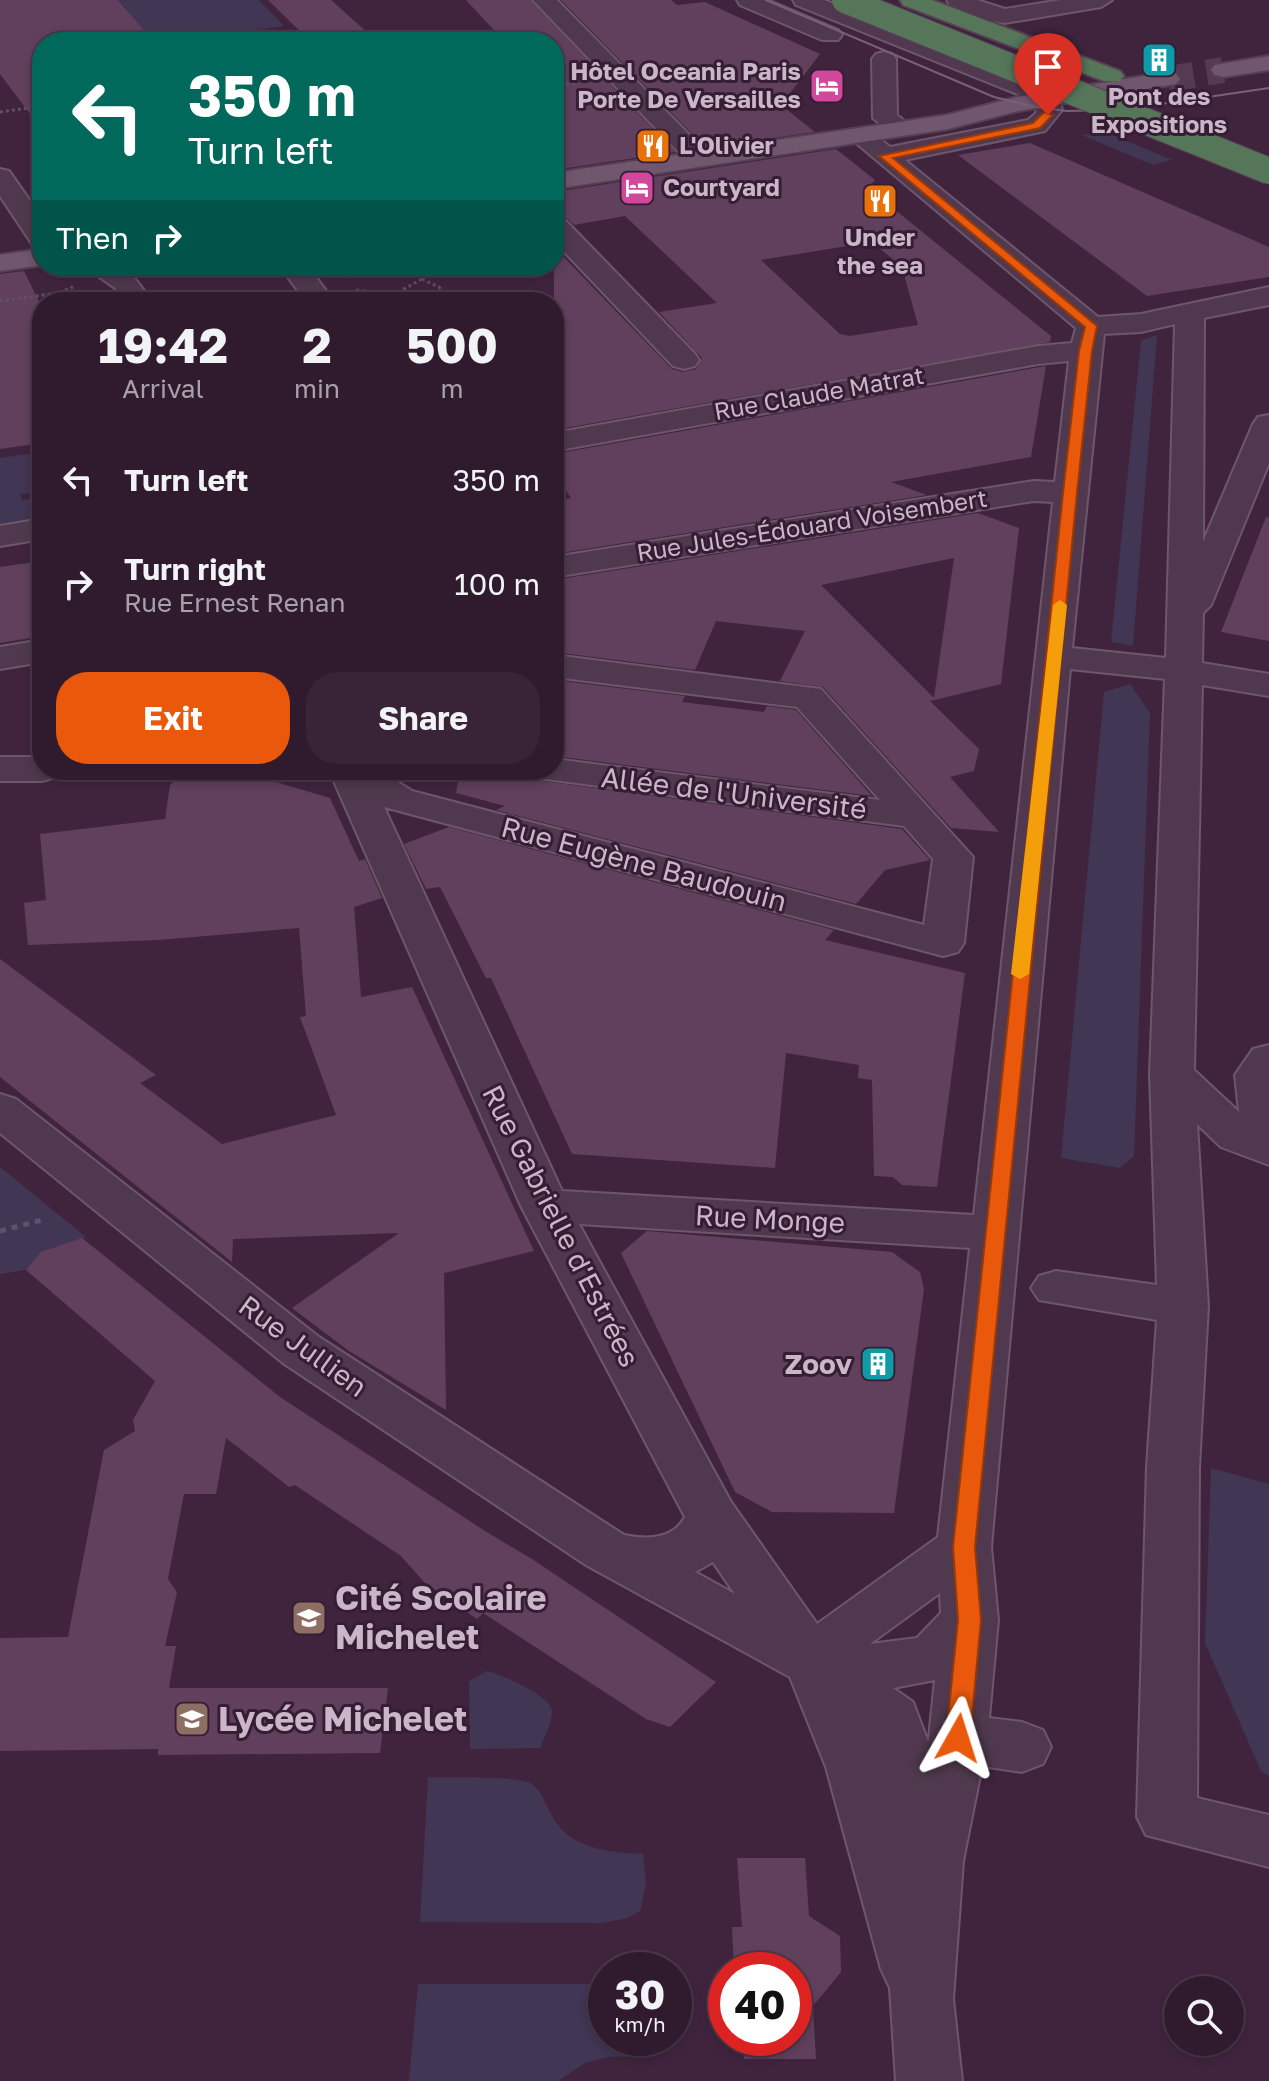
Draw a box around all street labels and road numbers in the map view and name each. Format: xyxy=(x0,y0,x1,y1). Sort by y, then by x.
street label: Rue Claude Matrat xyxy=(712,360,926,425)
street label: Rue Jules-Édouard Voisembert xyxy=(635,482,989,567)
street label: Allée de l'Université xyxy=(600,760,869,825)
street label: Rue Eugène Baudouin xyxy=(498,810,790,917)
street label: Rue Gabrielle d'Estrées xyxy=(476,1080,647,1372)
street label: Rue Monge xyxy=(694,1198,846,1239)
street label: Rue Jullien xyxy=(233,1288,374,1403)

